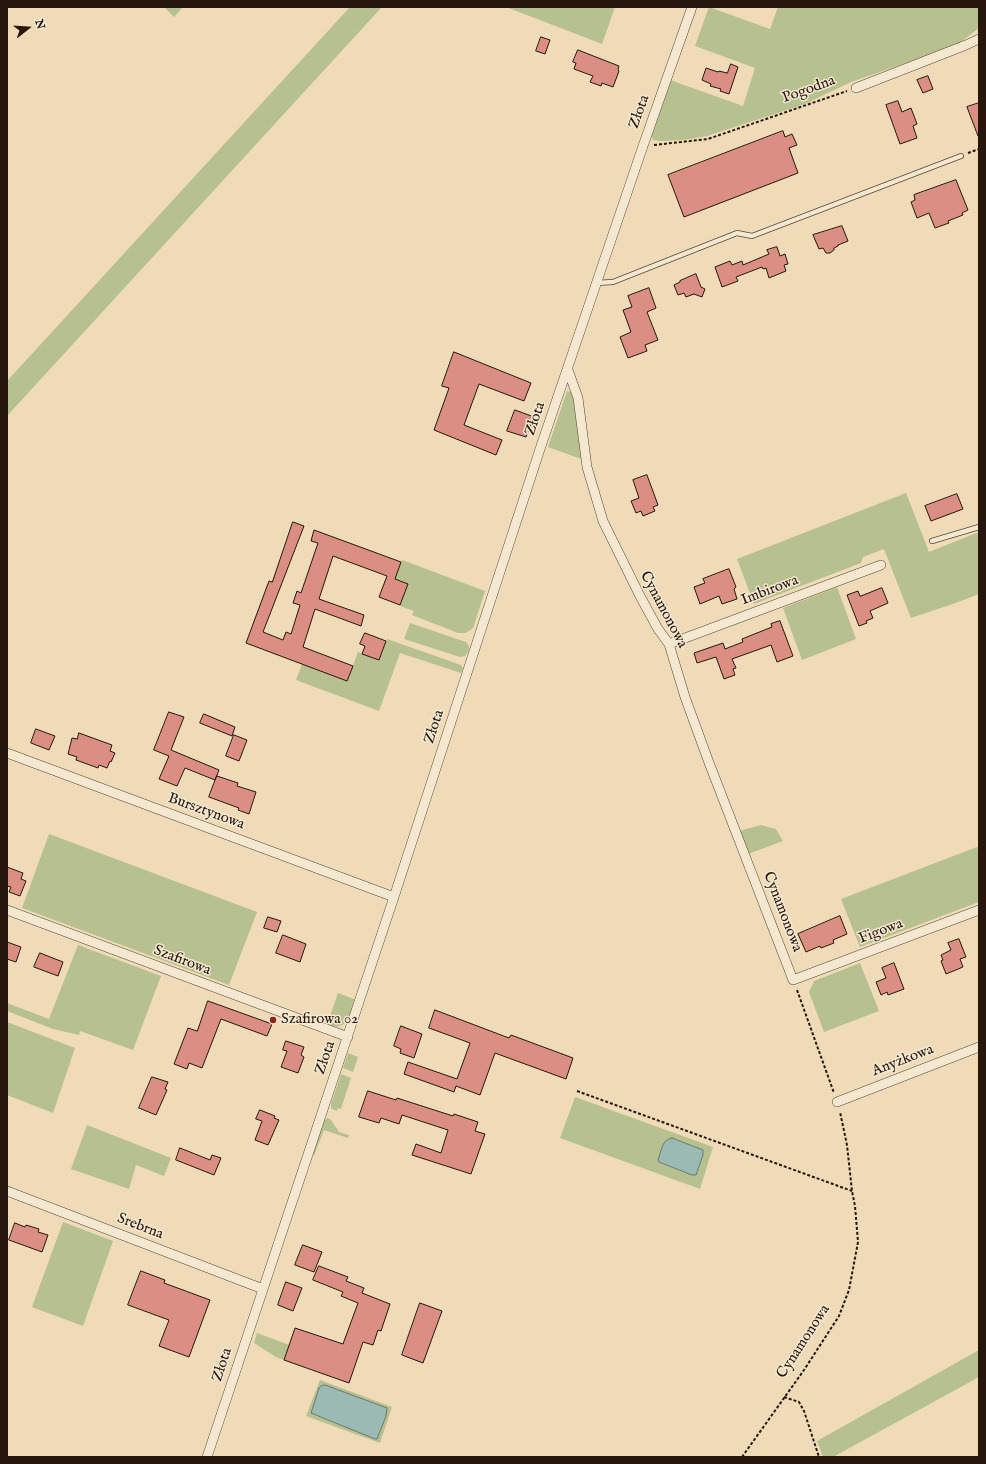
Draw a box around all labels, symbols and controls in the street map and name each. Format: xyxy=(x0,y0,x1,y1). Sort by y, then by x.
north arrow xyxy=(8,8,48,48)
text: N xyxy=(31,18,48,31)
street label: Pogodna xyxy=(780,72,838,108)
street label: Złota xyxy=(626,93,654,131)
street label: Złota xyxy=(522,400,550,438)
street label: Cynamonowa xyxy=(635,569,691,651)
street label: Imbirowa xyxy=(739,572,801,610)
street label: Złota xyxy=(421,708,449,746)
street label: Bursztynowa xyxy=(165,790,247,834)
street label: Cynamonowa xyxy=(758,869,806,955)
street label: Figowa xyxy=(856,915,906,949)
street label: Szafirowa xyxy=(151,942,213,980)
place label: Szafirowa 02 xyxy=(281,1011,358,1029)
marker: Szafirowa 02 xyxy=(268,1015,278,1025)
street label: Złota xyxy=(312,1039,340,1077)
street label: Anyżkowa xyxy=(870,1041,936,1081)
street label: Srebrna xyxy=(114,1210,166,1244)
street label: Cynamonowa xyxy=(773,1302,835,1382)
street label: Złota xyxy=(209,1346,237,1384)

